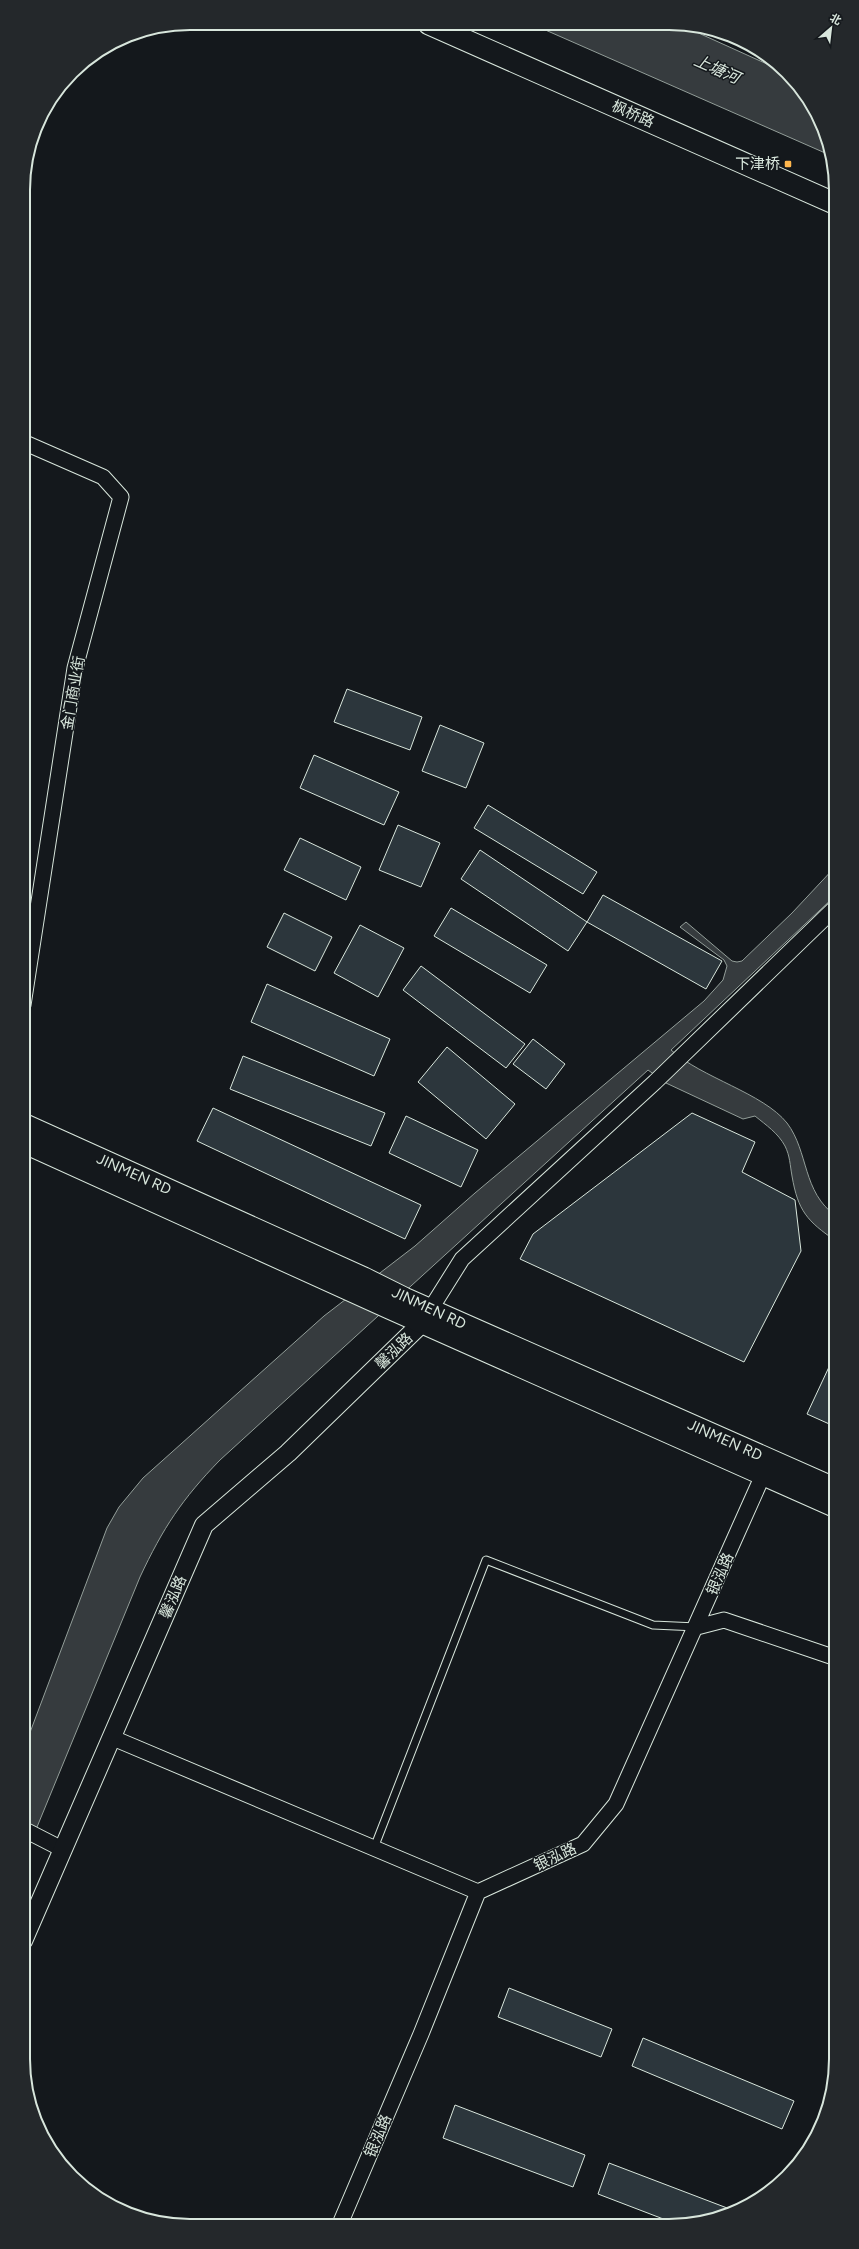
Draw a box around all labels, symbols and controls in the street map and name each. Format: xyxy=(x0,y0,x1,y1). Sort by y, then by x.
north arrow xyxy=(811,8,851,48)
text: 北 xyxy=(828,11,843,28)
water label: 上塘河 xyxy=(691,51,746,89)
street label: 枫桥路 xyxy=(609,97,657,131)
place label: 下津桥 xyxy=(735,155,780,173)
marker: 下津桥 xyxy=(783,159,793,169)
street label: 金门商业街 xyxy=(58,654,88,732)
street label: JINMEN RD xyxy=(94,1150,174,1198)
street label: JINMEN RD xyxy=(389,1283,469,1333)
street label: 馨泓路 xyxy=(372,1329,416,1373)
street label: JINMEN RD xyxy=(685,1416,765,1464)
street label: 银泓路 xyxy=(703,1550,737,1598)
street label: 馨泓路 xyxy=(156,1573,190,1621)
street label: 银泓路 xyxy=(531,1839,579,1875)
street label: 银泓路 xyxy=(361,2112,395,2160)

